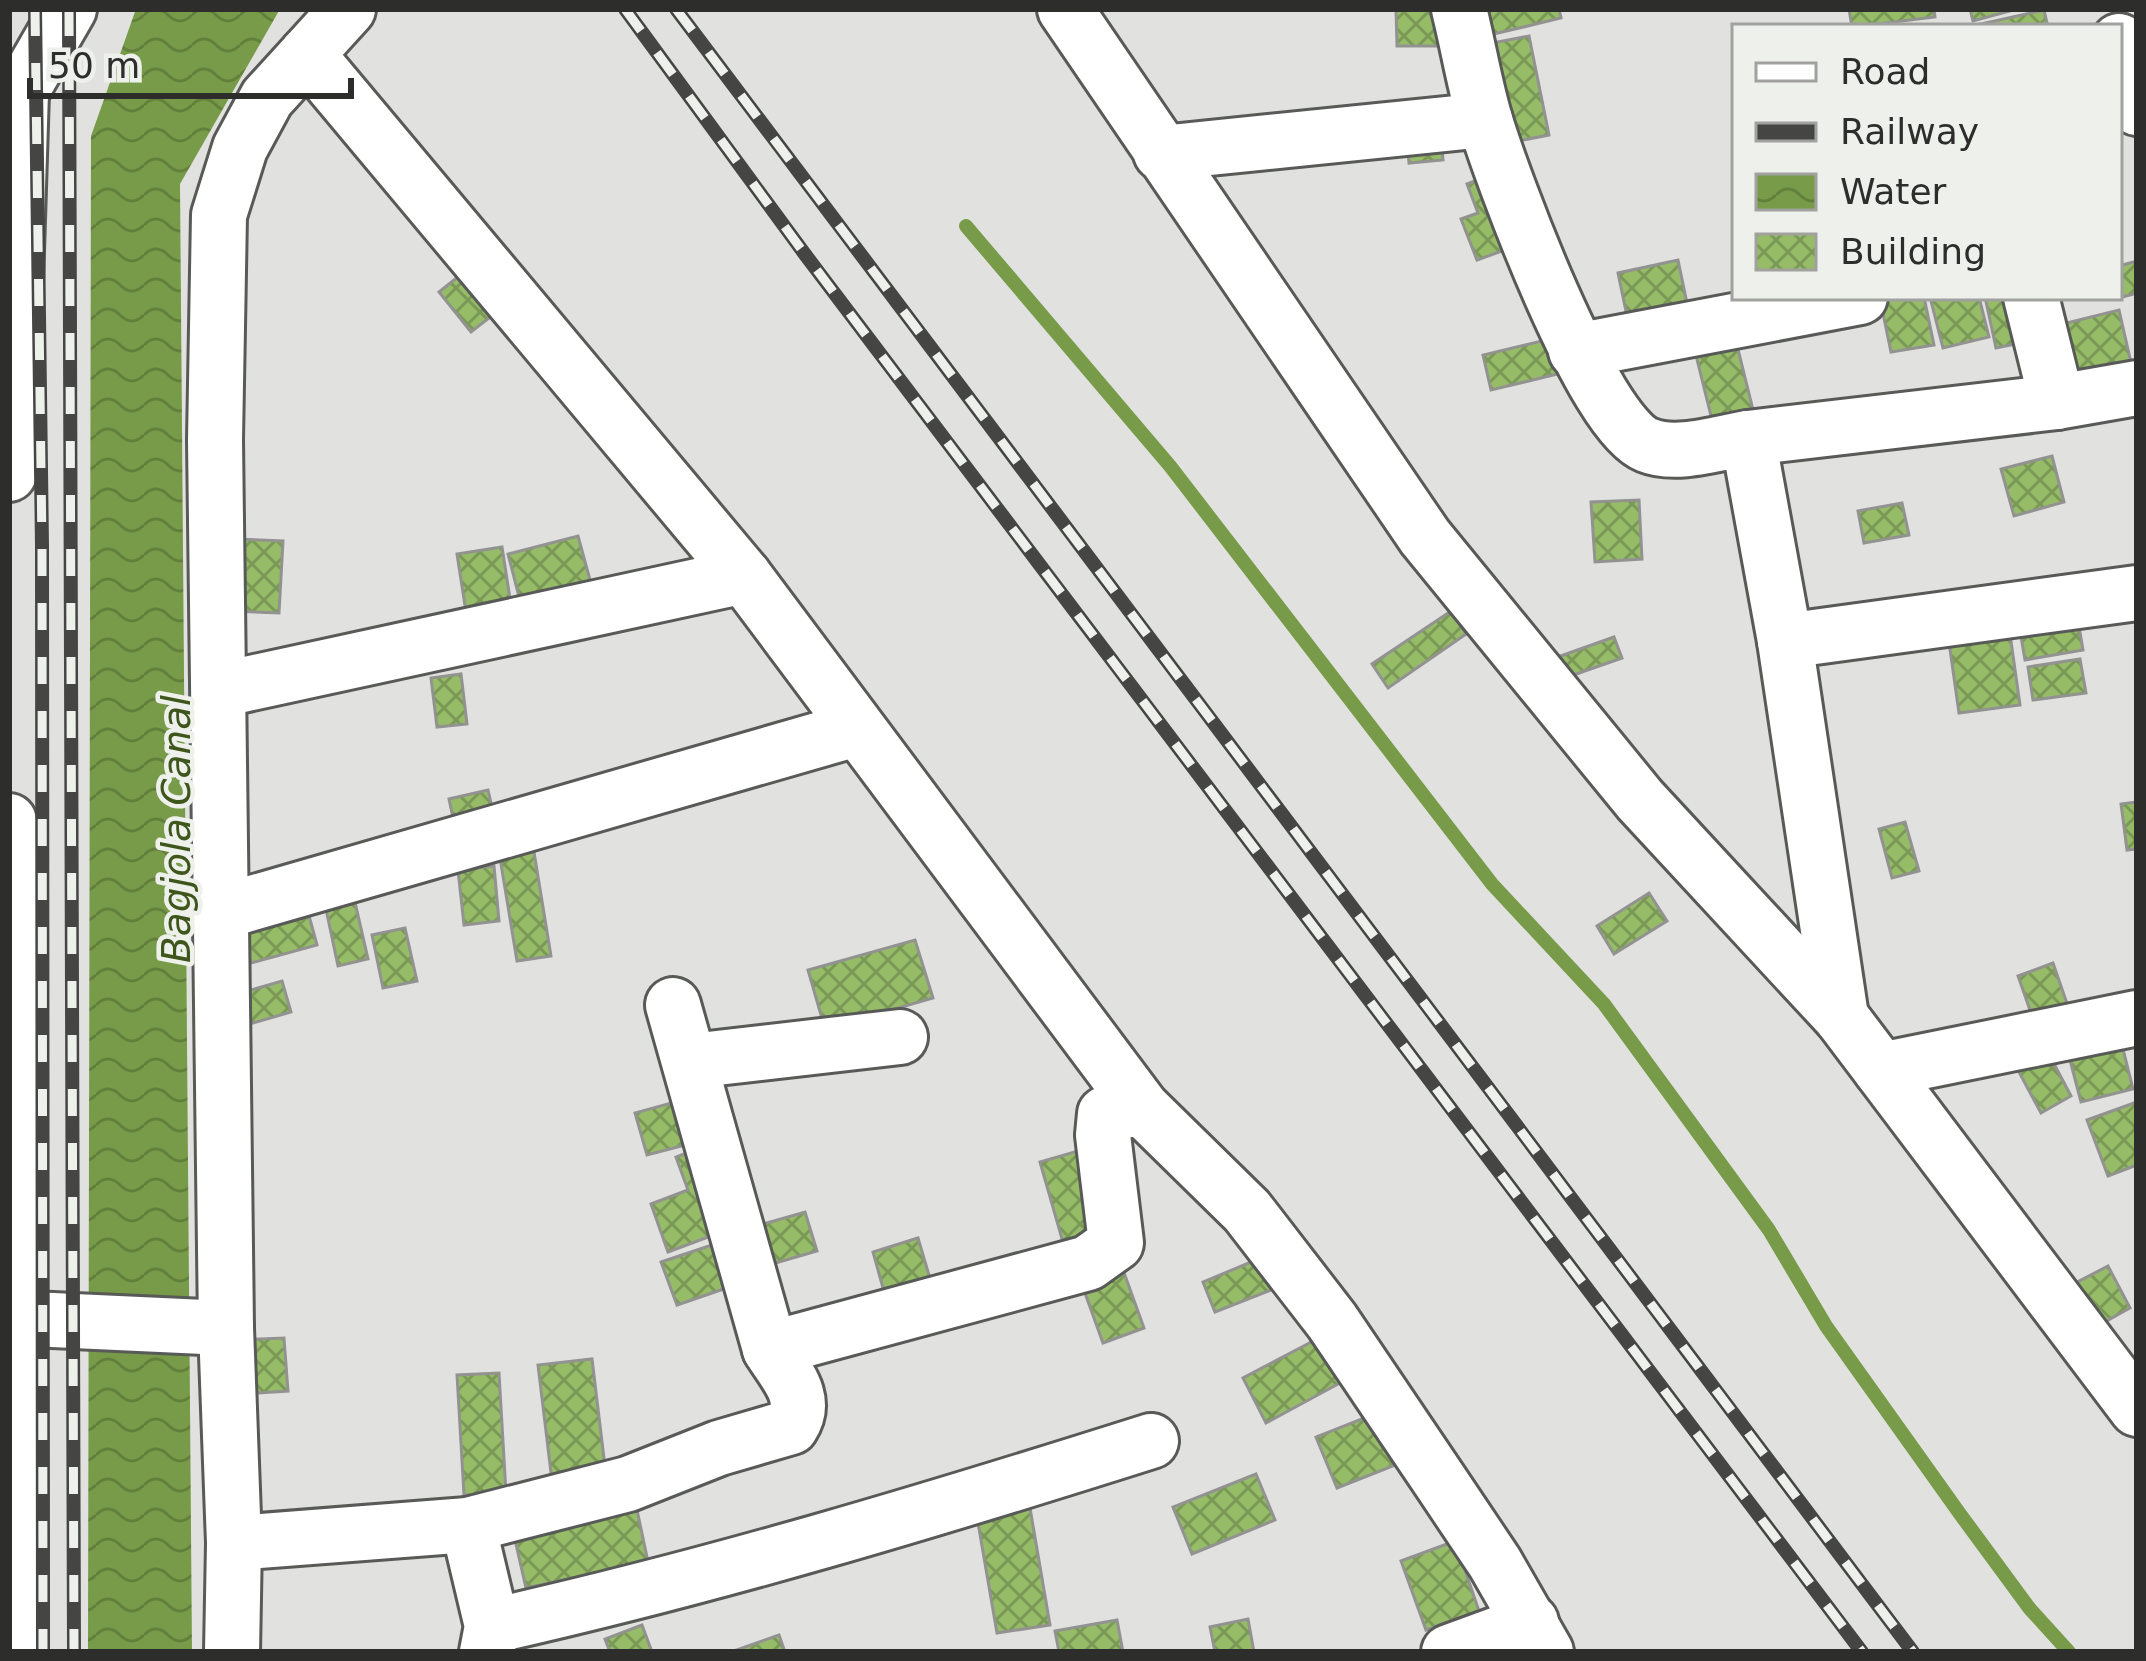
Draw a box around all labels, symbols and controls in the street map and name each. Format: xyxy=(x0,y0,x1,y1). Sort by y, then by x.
scale bar xyxy=(30,24,351,98)
legend xyxy=(1732,24,2122,300)
text: 50 m xyxy=(48,45,140,86)
text: Road xyxy=(1840,51,1930,92)
text: Railway xyxy=(1840,111,1979,152)
text: Water xyxy=(1840,171,1947,212)
text: Building xyxy=(1840,231,1986,272)
water label: Bagjola Canal xyxy=(154,695,199,963)

